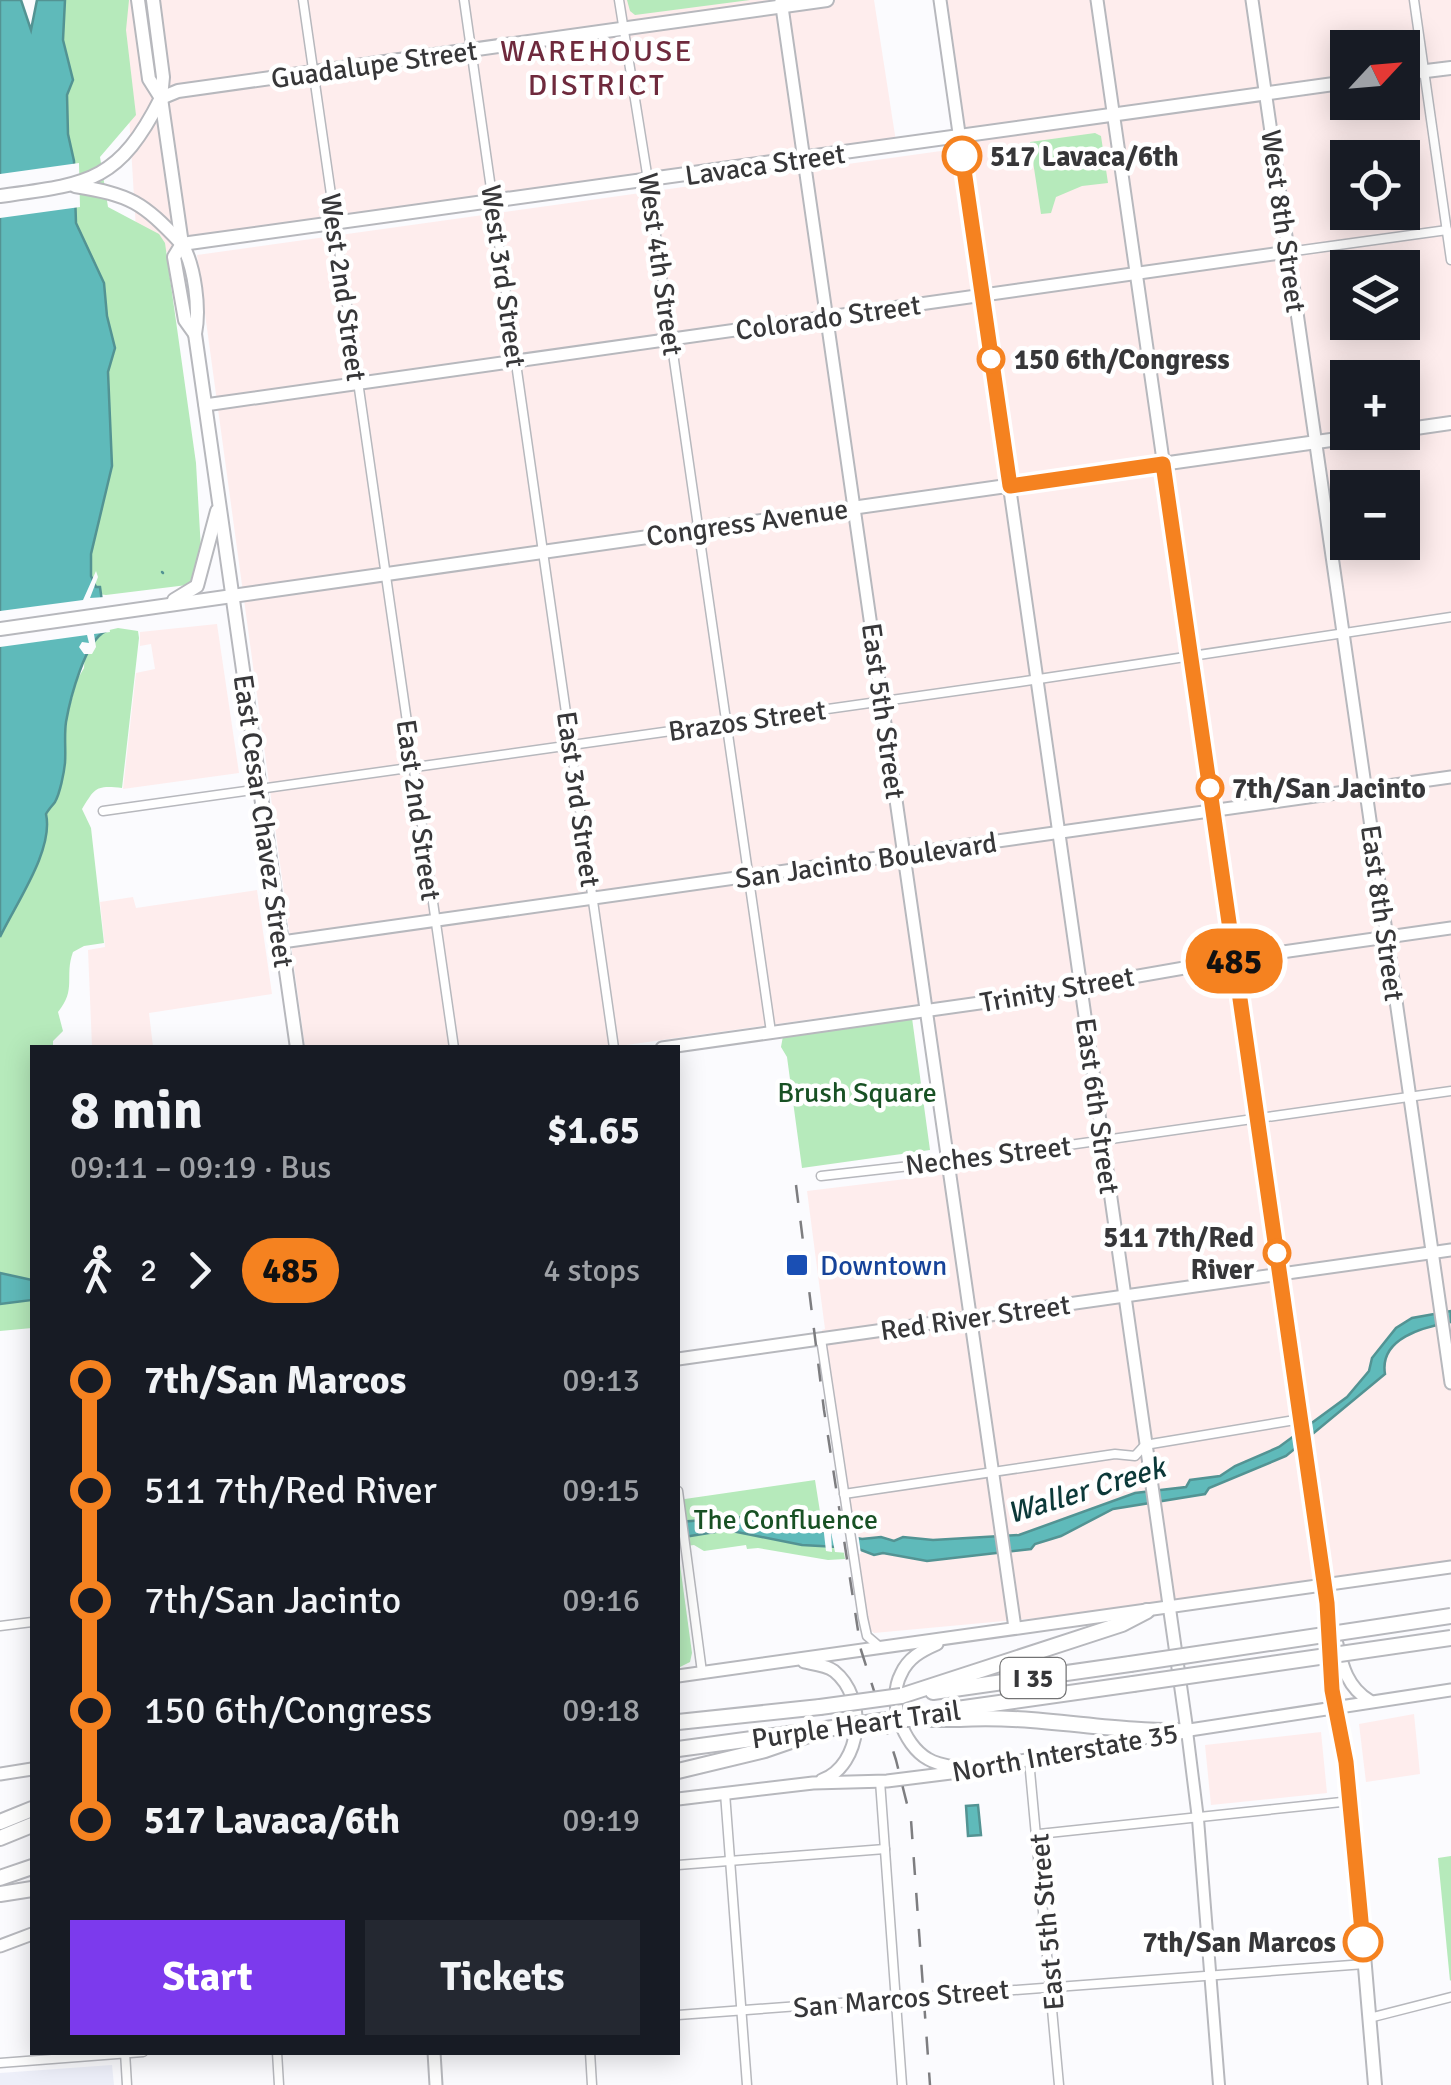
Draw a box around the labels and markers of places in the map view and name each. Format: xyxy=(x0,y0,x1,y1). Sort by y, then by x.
marker: 517 Lavaca/6th xyxy=(943,137,981,175)
place label: 517 Lavaca/6th xyxy=(990,140,1179,174)
place label: 150 6th/Congress xyxy=(1014,343,1230,377)
marker: 150 6th/Congress xyxy=(978,346,1004,372)
place label: 7th/San Jacinto xyxy=(1232,772,1426,806)
marker: 7th/San Jacinto xyxy=(1197,775,1223,801)
place label: 511 7th/Red River xyxy=(1103,1221,1255,1287)
marker: 511 7th/Red River xyxy=(1264,1240,1290,1266)
place label: Downtown xyxy=(820,1249,947,1283)
marker: Downtown xyxy=(784,1252,810,1278)
marker: 7th/San Marcos xyxy=(1344,1923,1382,1961)
place label: 7th/San Marcos xyxy=(1143,1926,1336,1960)

